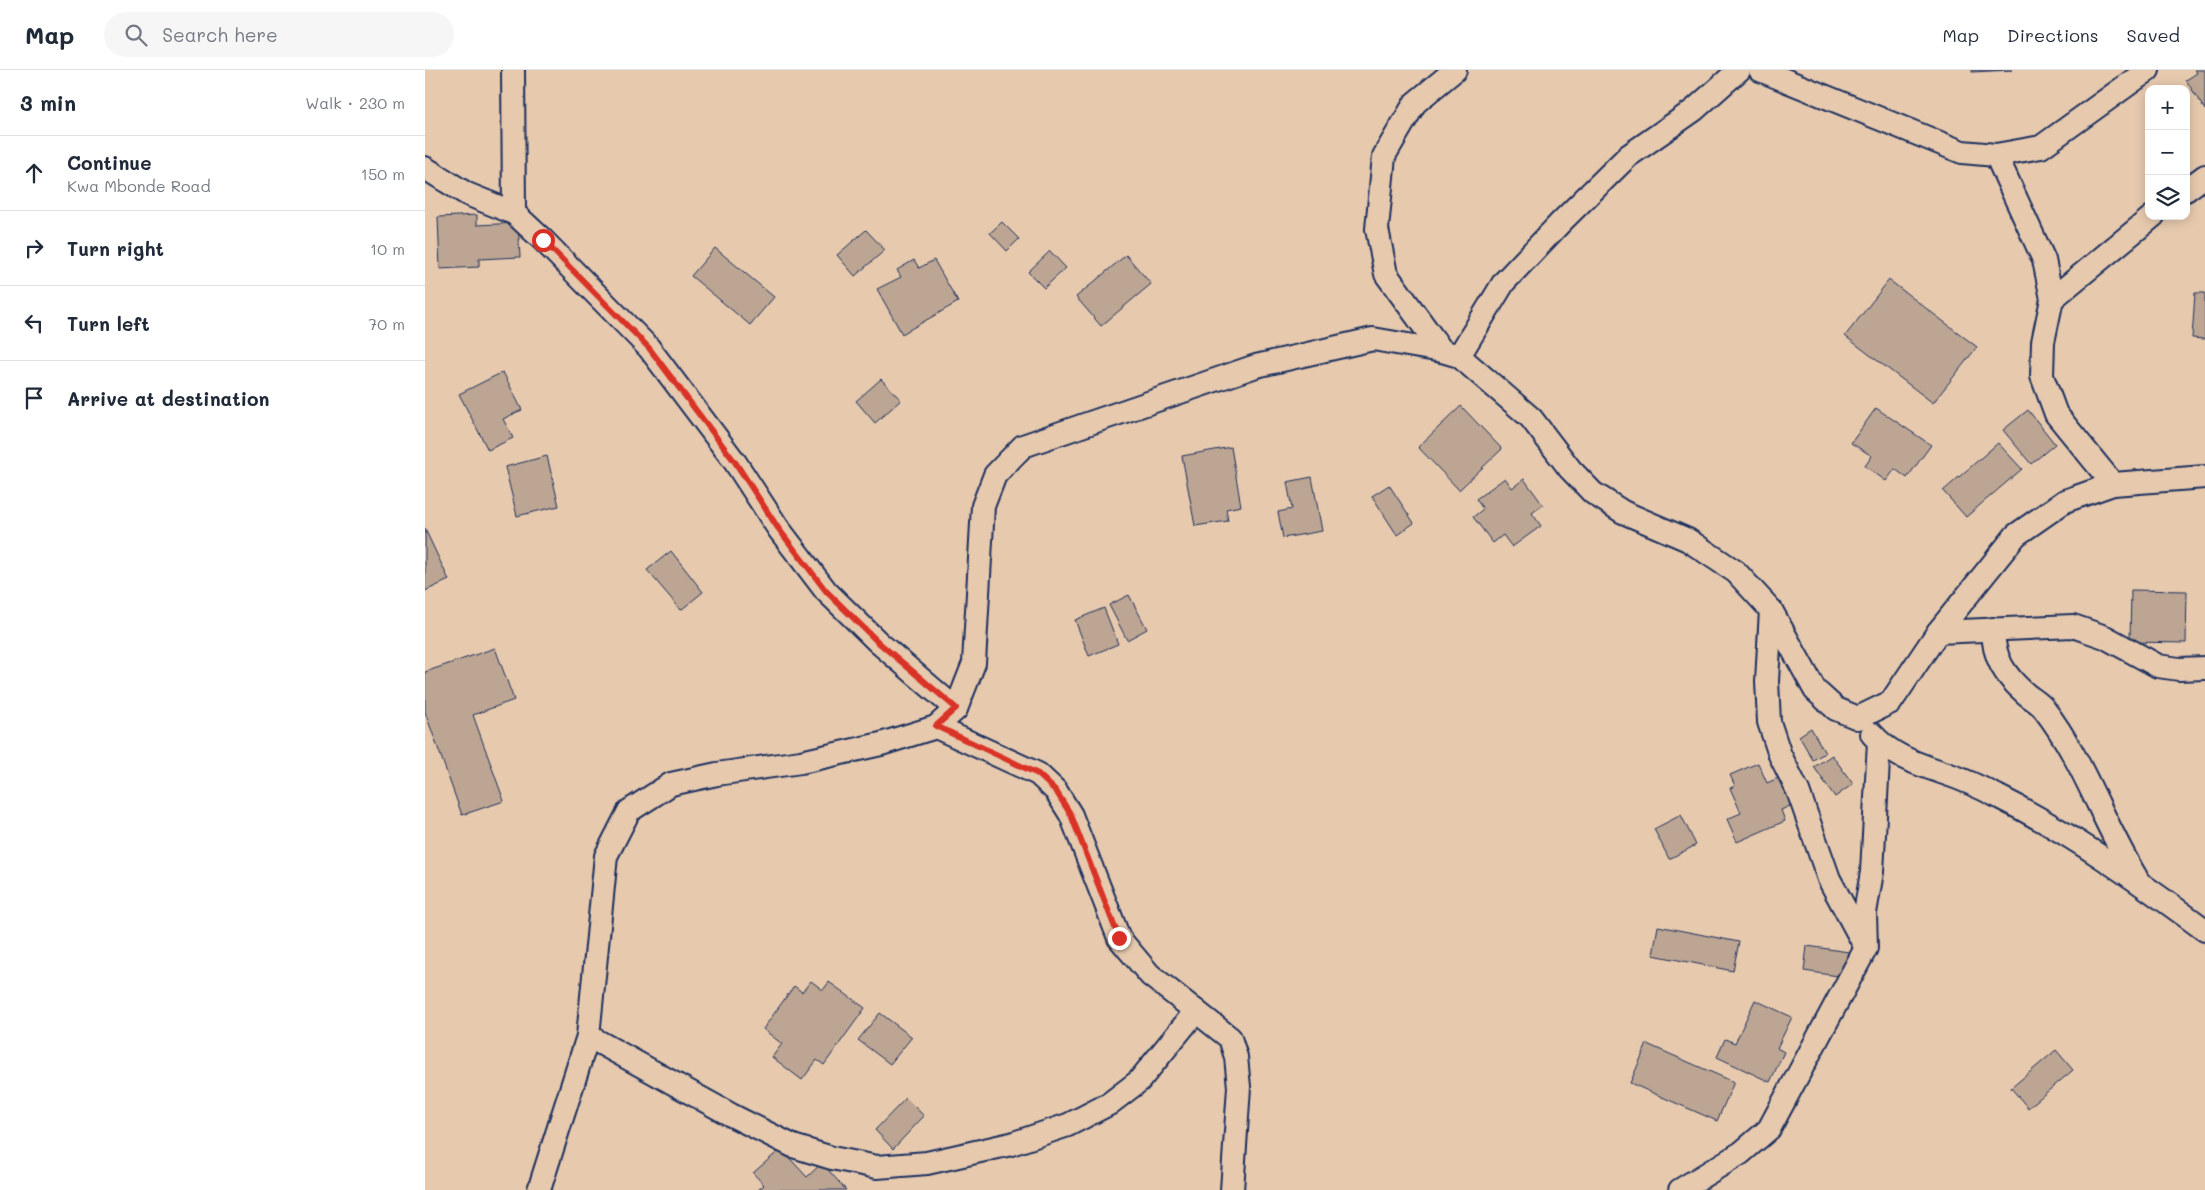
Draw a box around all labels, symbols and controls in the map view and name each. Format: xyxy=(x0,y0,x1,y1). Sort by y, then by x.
search box xyxy=(104,12,454,57)
text: Map xyxy=(25,19,74,50)
icon: search xyxy=(122,21,150,49)
text: Search here xyxy=(162,22,278,47)
text: Map xyxy=(1942,23,1979,47)
text: Directions xyxy=(2007,23,2099,47)
text: Saved xyxy=(2127,23,2180,47)
map controls xyxy=(2145,85,2190,220)
button: + xyxy=(2145,85,2190,130)
text: 3 min xyxy=(20,89,76,116)
text: Walk · 230 m xyxy=(305,92,405,113)
button: − xyxy=(2145,130,2190,175)
text: Continue xyxy=(67,150,152,175)
icon: ahead xyxy=(20,159,48,187)
text: 150 m xyxy=(361,163,405,184)
text: Kwa Mbonde Road xyxy=(67,175,211,196)
button: layers xyxy=(2145,175,2190,220)
route start xyxy=(532,229,555,252)
icon: right xyxy=(20,234,48,262)
text: Turn right xyxy=(67,236,164,261)
text: 10 m xyxy=(370,238,405,259)
icon: left xyxy=(20,309,48,337)
text: Turn left xyxy=(67,311,150,336)
text: 70 m xyxy=(368,313,405,334)
icon: arrive xyxy=(20,384,48,412)
text: Arrive at destination xyxy=(67,386,270,411)
route end xyxy=(1108,927,1131,950)

